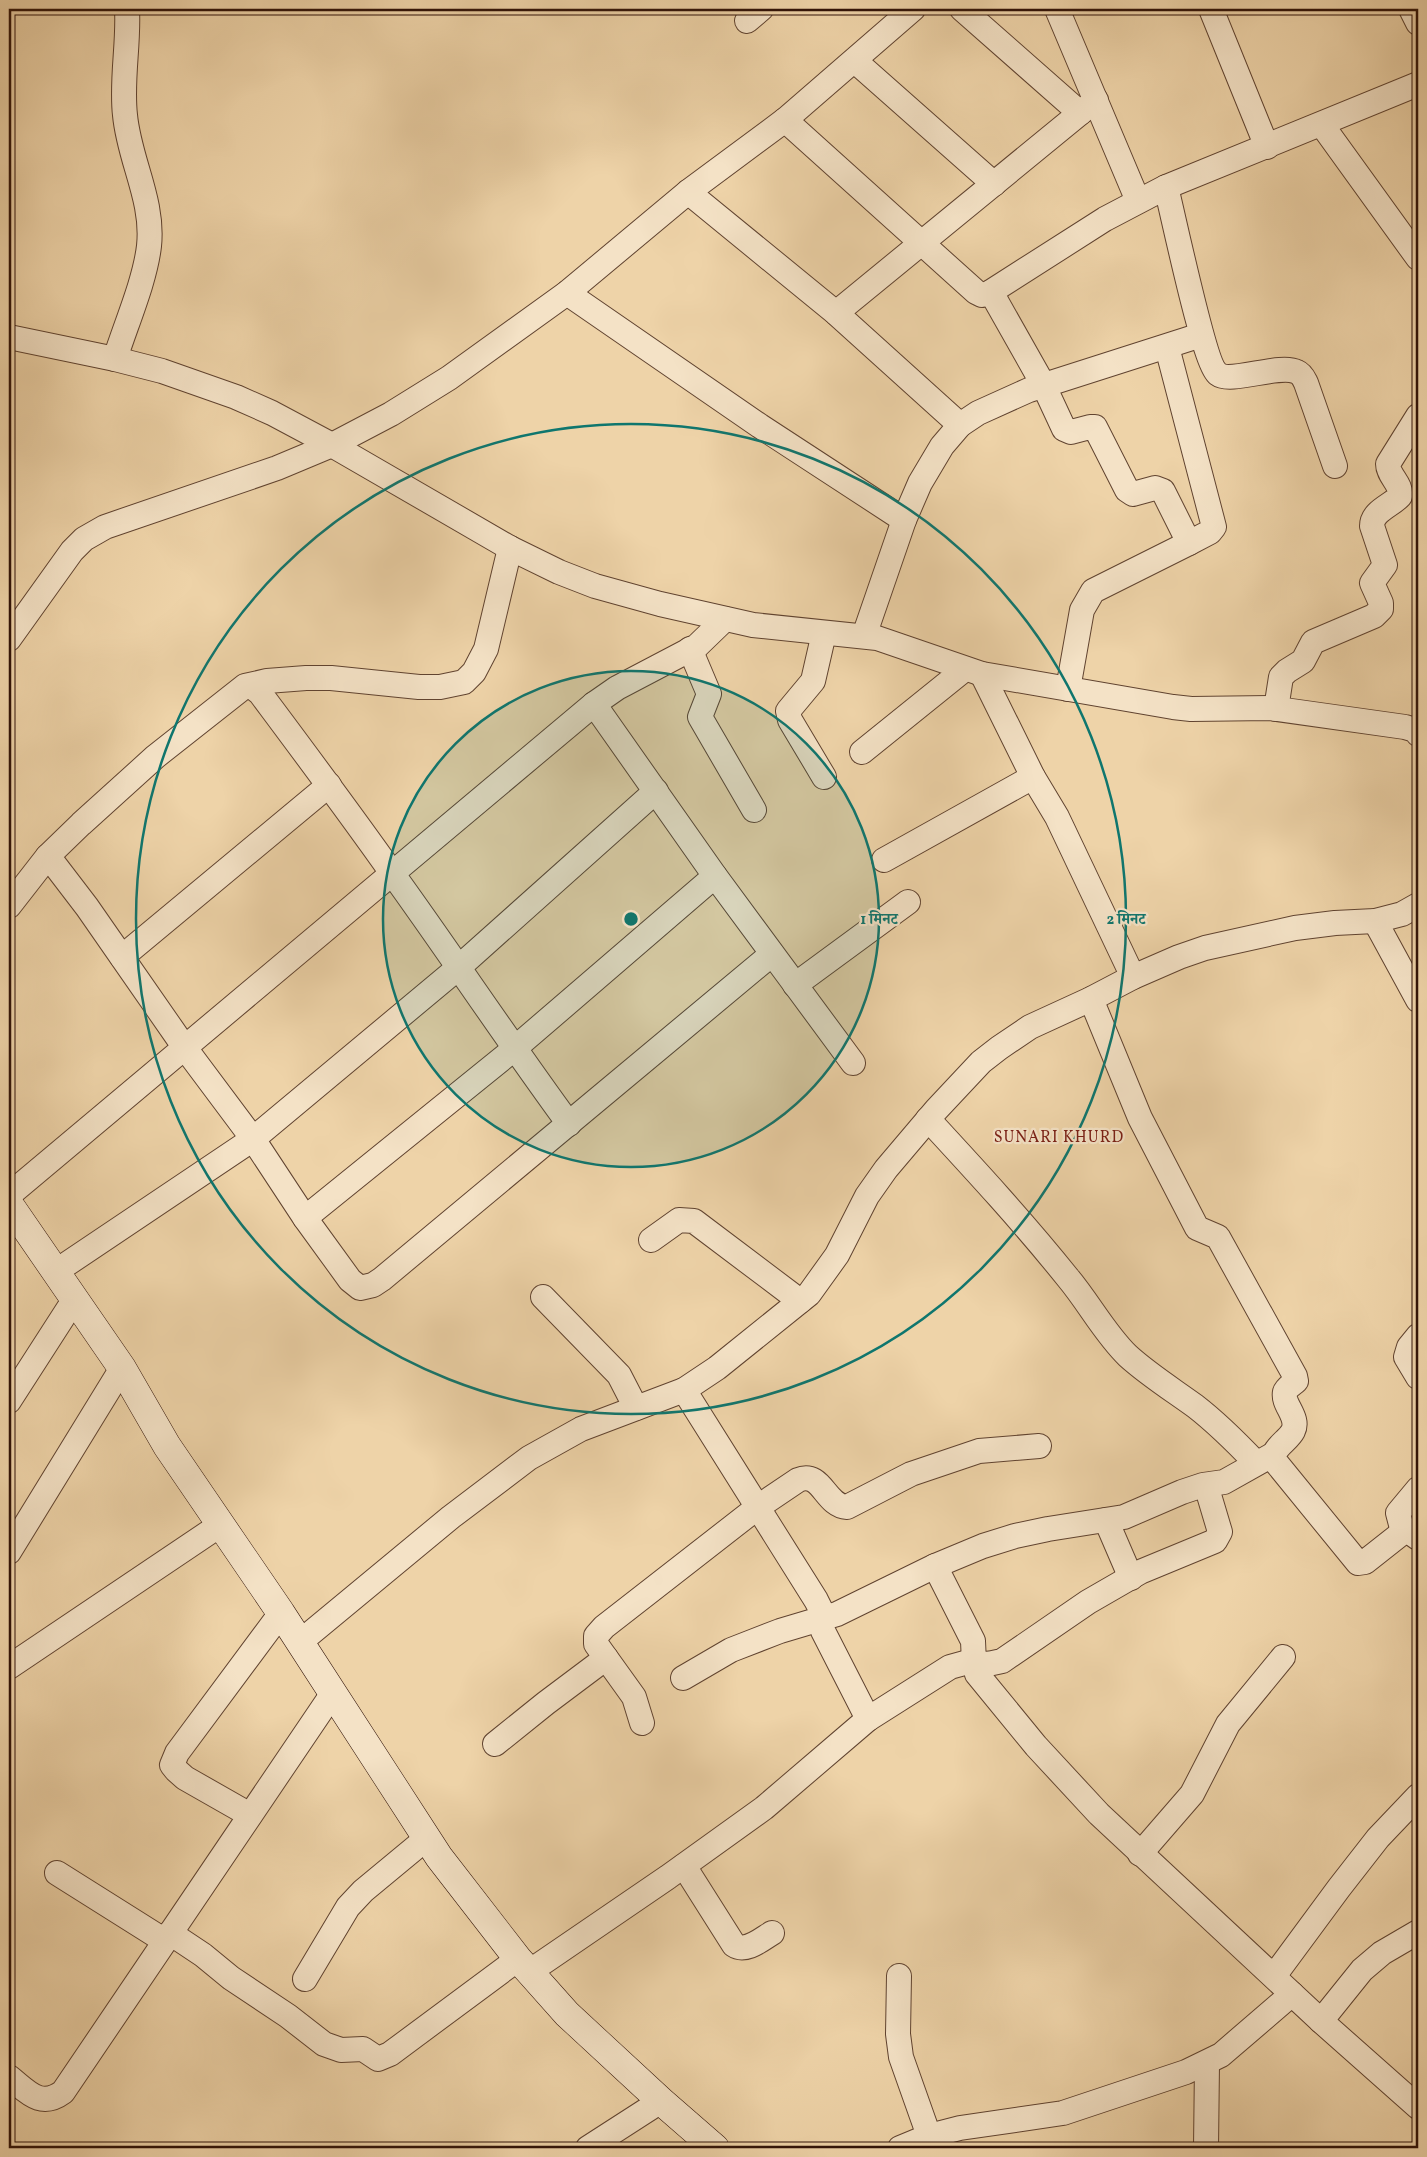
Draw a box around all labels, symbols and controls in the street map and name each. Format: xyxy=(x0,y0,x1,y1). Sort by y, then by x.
centre of rings xyxy=(622,910,640,928)
text: 1 मिनट xyxy=(860,910,899,931)
text: 2 मिनट xyxy=(1106,910,1147,931)
district label: SUNARI KHURD xyxy=(994,1127,1124,1149)

